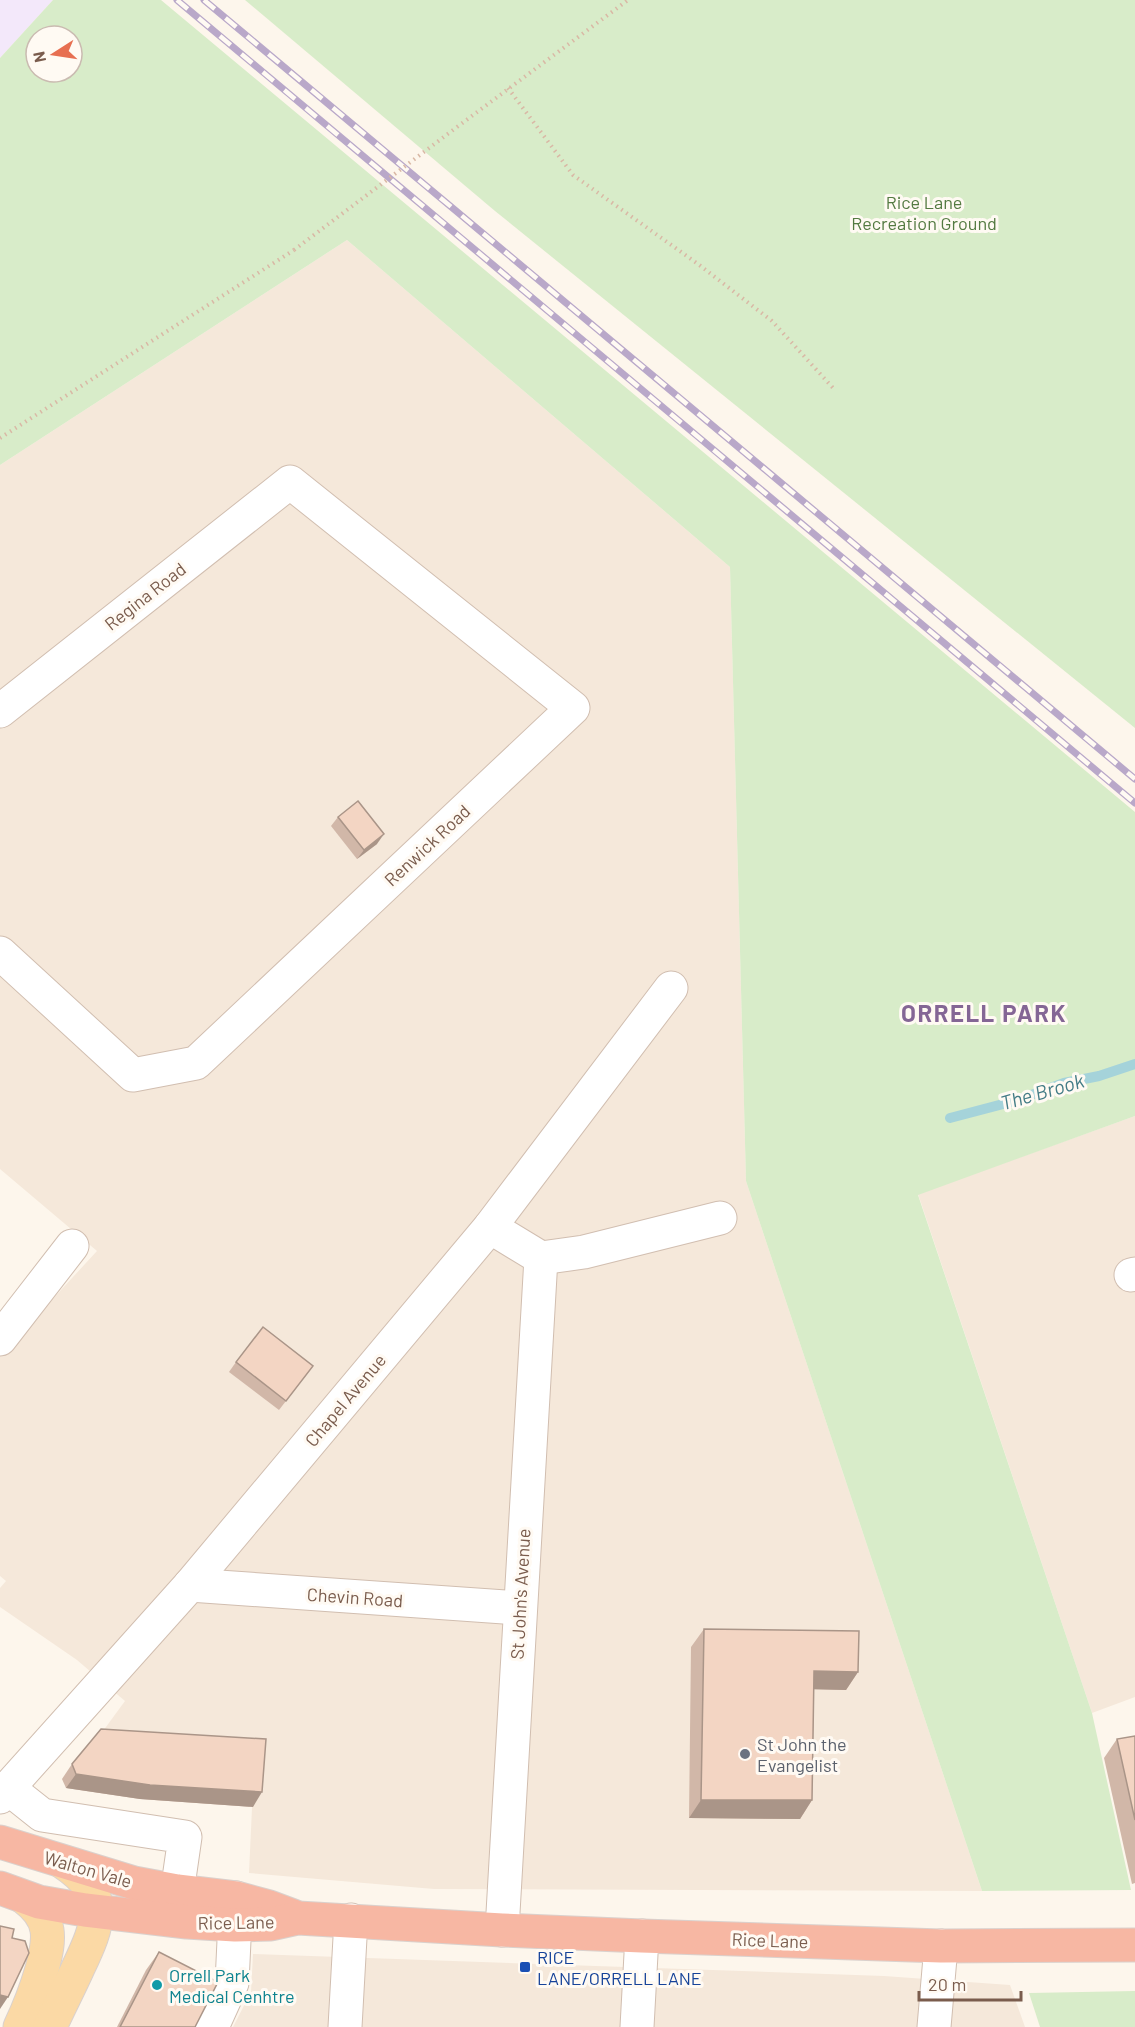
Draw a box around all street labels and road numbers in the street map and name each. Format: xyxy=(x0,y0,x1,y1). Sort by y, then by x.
street label: Regina Road xyxy=(100,557,190,635)
street label: Renwick Road xyxy=(379,800,475,890)
street label: Chapel Avenue xyxy=(300,1349,390,1451)
street label: St John's Avenue xyxy=(506,1528,534,1660)
street label: Chevin Road xyxy=(306,1583,404,1611)
street label: Walton Vale xyxy=(42,1846,134,1892)
street label: Rice Lane xyxy=(197,1910,275,1934)
street label: Rice Lane xyxy=(731,1928,809,1952)

